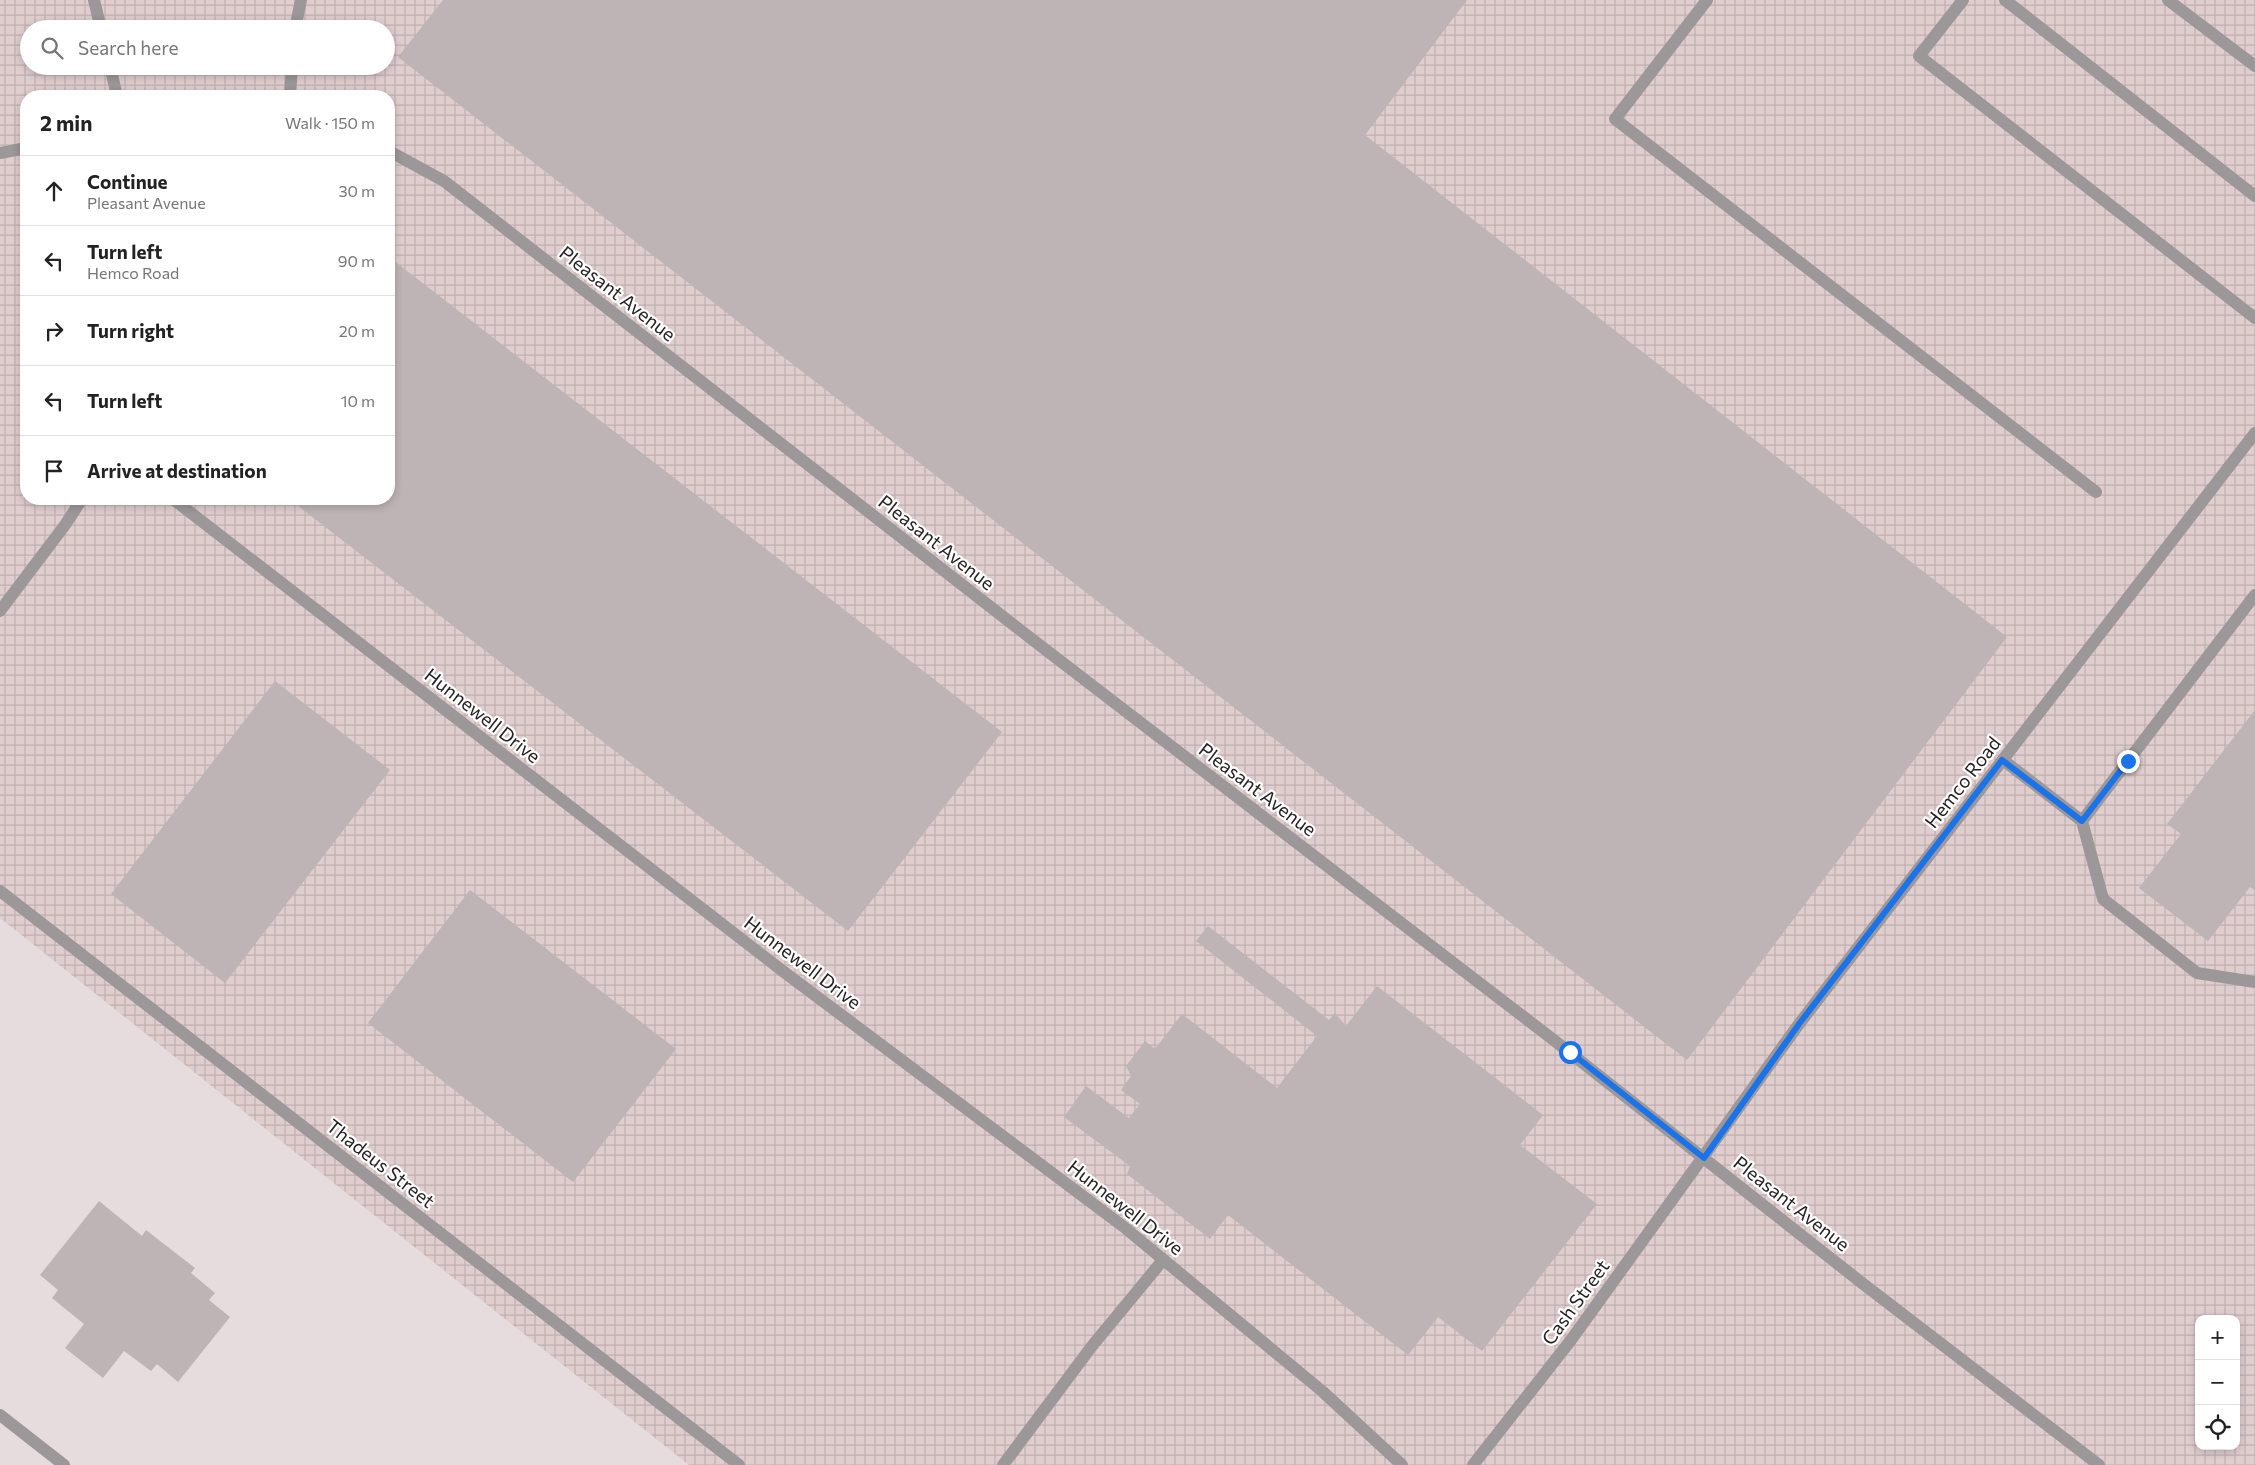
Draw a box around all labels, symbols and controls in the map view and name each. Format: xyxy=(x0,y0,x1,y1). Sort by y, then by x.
search box xyxy=(20,20,395,75)
icon: search xyxy=(38,34,66,62)
text: Search here xyxy=(78,36,178,59)
text: 2 min xyxy=(40,110,92,135)
text: Walk · 150 m xyxy=(285,113,375,132)
text: Continue xyxy=(87,170,167,193)
icon: ahead xyxy=(40,177,68,205)
text: 30 m xyxy=(338,181,375,200)
text: Pleasant Avenue xyxy=(87,193,206,212)
text: Turn left xyxy=(87,240,162,263)
street label: Pleasant Avenue xyxy=(555,241,681,345)
icon: left xyxy=(40,247,68,275)
text: 90 m xyxy=(338,251,375,270)
text: Hemco Road xyxy=(87,263,179,282)
icon: right xyxy=(40,317,68,345)
text: Turn right xyxy=(87,319,174,342)
text: 20 m xyxy=(339,321,375,340)
icon: left xyxy=(40,387,68,415)
text: Turn left xyxy=(87,389,162,412)
text: 10 m xyxy=(341,391,375,410)
icon: arrive xyxy=(40,457,68,485)
text: Arrive at destination xyxy=(87,459,267,482)
street label: Pleasant Avenue xyxy=(874,490,1000,594)
street label: Hunnewell Drive xyxy=(421,663,545,767)
street label: Hemco Road xyxy=(1919,732,2005,832)
street label: Pleasant Avenue xyxy=(1195,737,1321,841)
route end xyxy=(2117,750,2140,773)
street label: Hunnewell Drive xyxy=(740,911,866,1013)
route start xyxy=(1559,1041,1582,1064)
street label: Thadeus Street xyxy=(322,1114,440,1212)
street label: Pleasant Avenue xyxy=(1729,1151,1855,1255)
street label: Hunnewell Drive xyxy=(1064,1155,1188,1259)
street label: Cash Street xyxy=(1536,1255,1614,1349)
map controls xyxy=(2195,1315,2240,1450)
button: + xyxy=(2195,1315,2240,1360)
button: − xyxy=(2195,1360,2240,1405)
button: locate xyxy=(2195,1405,2240,1450)

